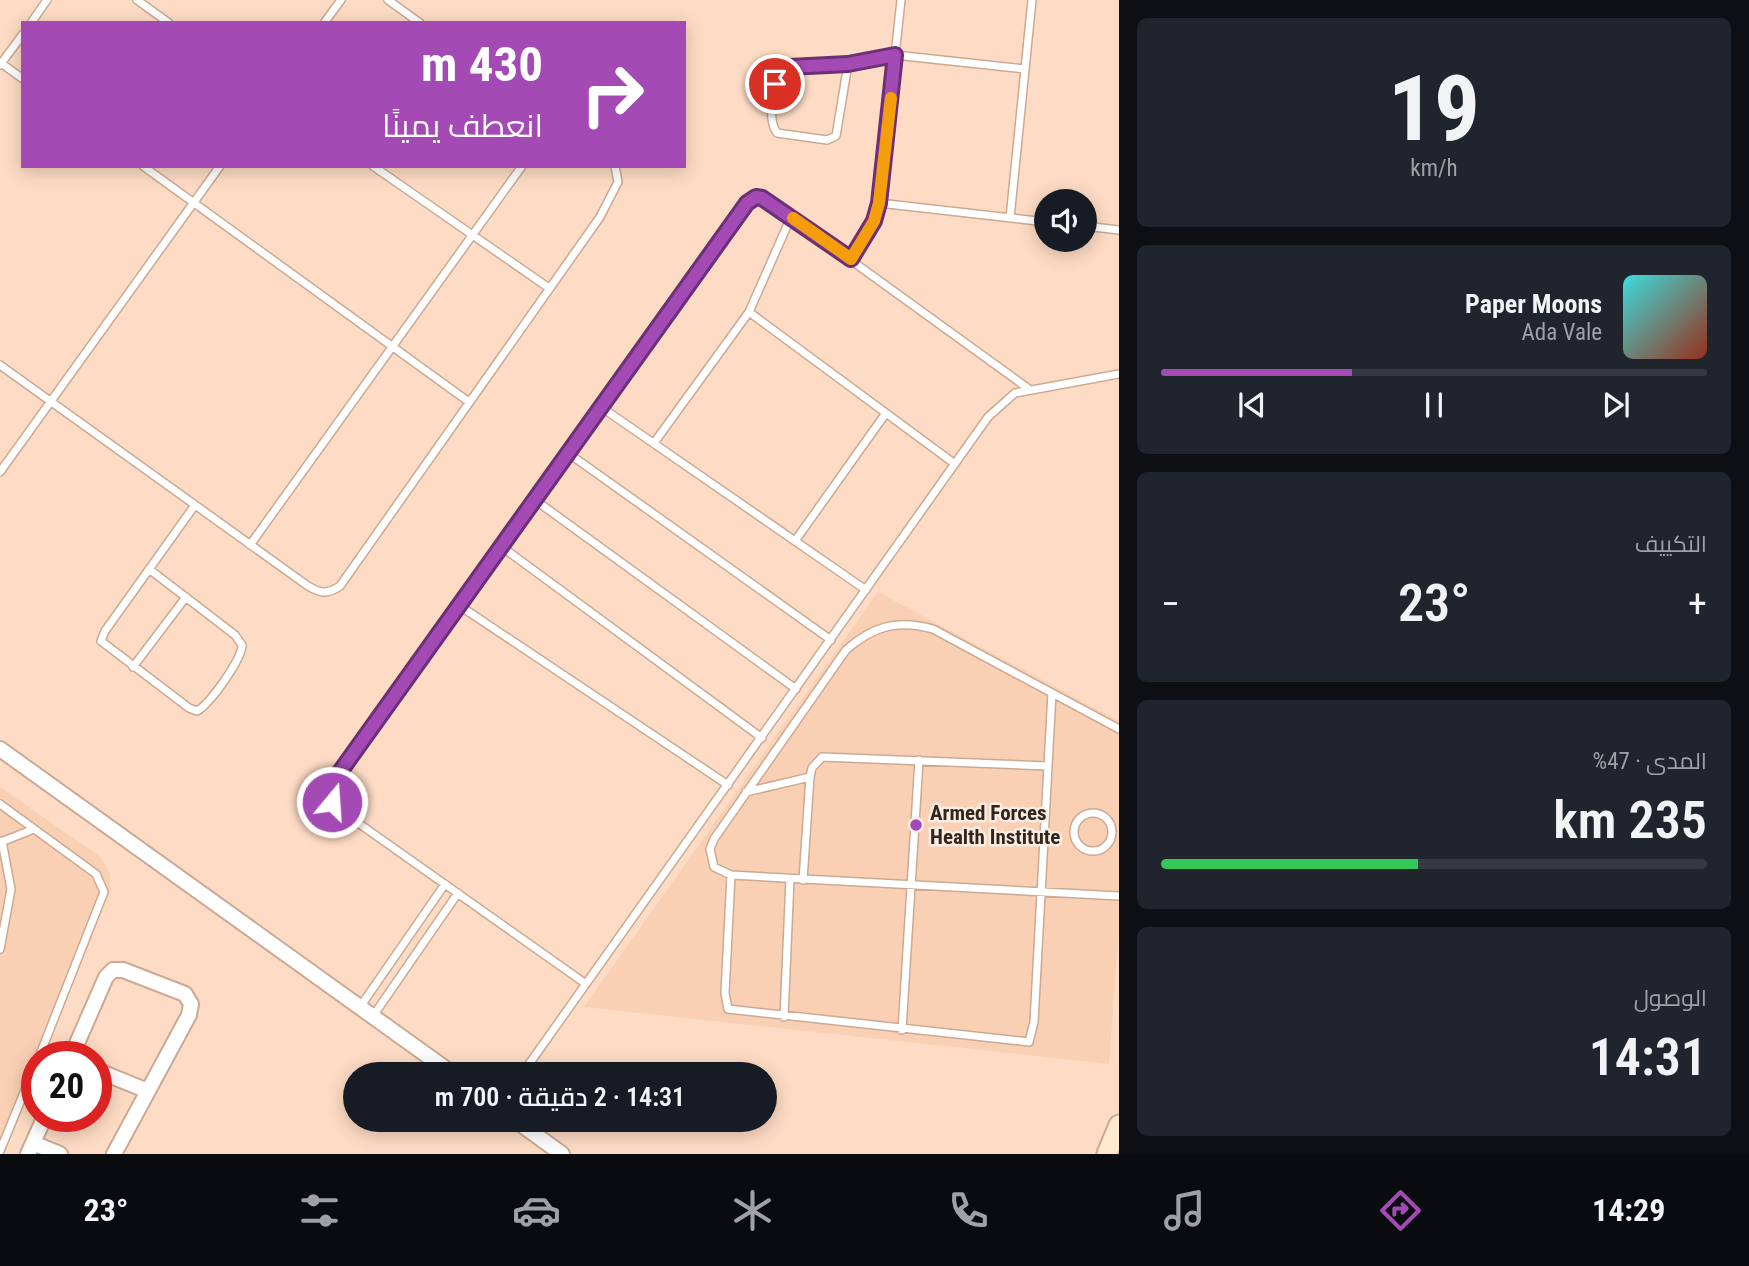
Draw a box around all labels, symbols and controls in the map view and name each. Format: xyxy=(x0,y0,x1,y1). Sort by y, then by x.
text: 430 m xyxy=(421,36,543,93)
icon: right xyxy=(567,49,658,140)
pin xyxy=(745,54,805,114)
text: 19 xyxy=(1388,56,1480,162)
icon: arrive xyxy=(756,65,794,103)
text: انعطف يمينًا xyxy=(382,107,543,145)
text: km/h xyxy=(1410,155,1458,182)
map controls xyxy=(1034,189,1097,252)
button: sound xyxy=(1034,189,1097,252)
text: Paper Moons xyxy=(1465,289,1602,319)
text: Ada Vale xyxy=(1522,319,1602,346)
icon: previous xyxy=(1233,386,1271,424)
icon: pause xyxy=(1415,386,1453,424)
icon: next xyxy=(1597,386,1635,424)
text: التكييف xyxy=(1635,531,1707,558)
text: 23° xyxy=(1398,573,1470,634)
text: − xyxy=(1161,582,1180,626)
text: + xyxy=(1688,582,1707,626)
text: المدى · 47% xyxy=(1593,748,1707,775)
position arrow xyxy=(295,765,369,839)
text: 235 km xyxy=(1553,790,1707,851)
place label: Armed Forces Health Institute xyxy=(930,801,1060,849)
marker: Armed Forces Health Institute xyxy=(908,817,924,833)
text: الوصول xyxy=(1634,985,1707,1012)
text: 14:31 xyxy=(1589,1027,1707,1088)
speed limit sign: 20 xyxy=(21,1041,112,1132)
text: 14:31 · 2 دقيقة · 700 m xyxy=(435,1082,685,1112)
icon: filters xyxy=(295,1186,344,1235)
icon: car xyxy=(512,1186,561,1235)
icon: climate xyxy=(728,1186,777,1235)
icon: phone xyxy=(944,1186,993,1235)
icon: music xyxy=(1160,1186,1209,1235)
icon: directions xyxy=(1376,1186,1425,1235)
text: 23° xyxy=(84,1191,128,1229)
text: 14:29 xyxy=(1592,1191,1665,1229)

